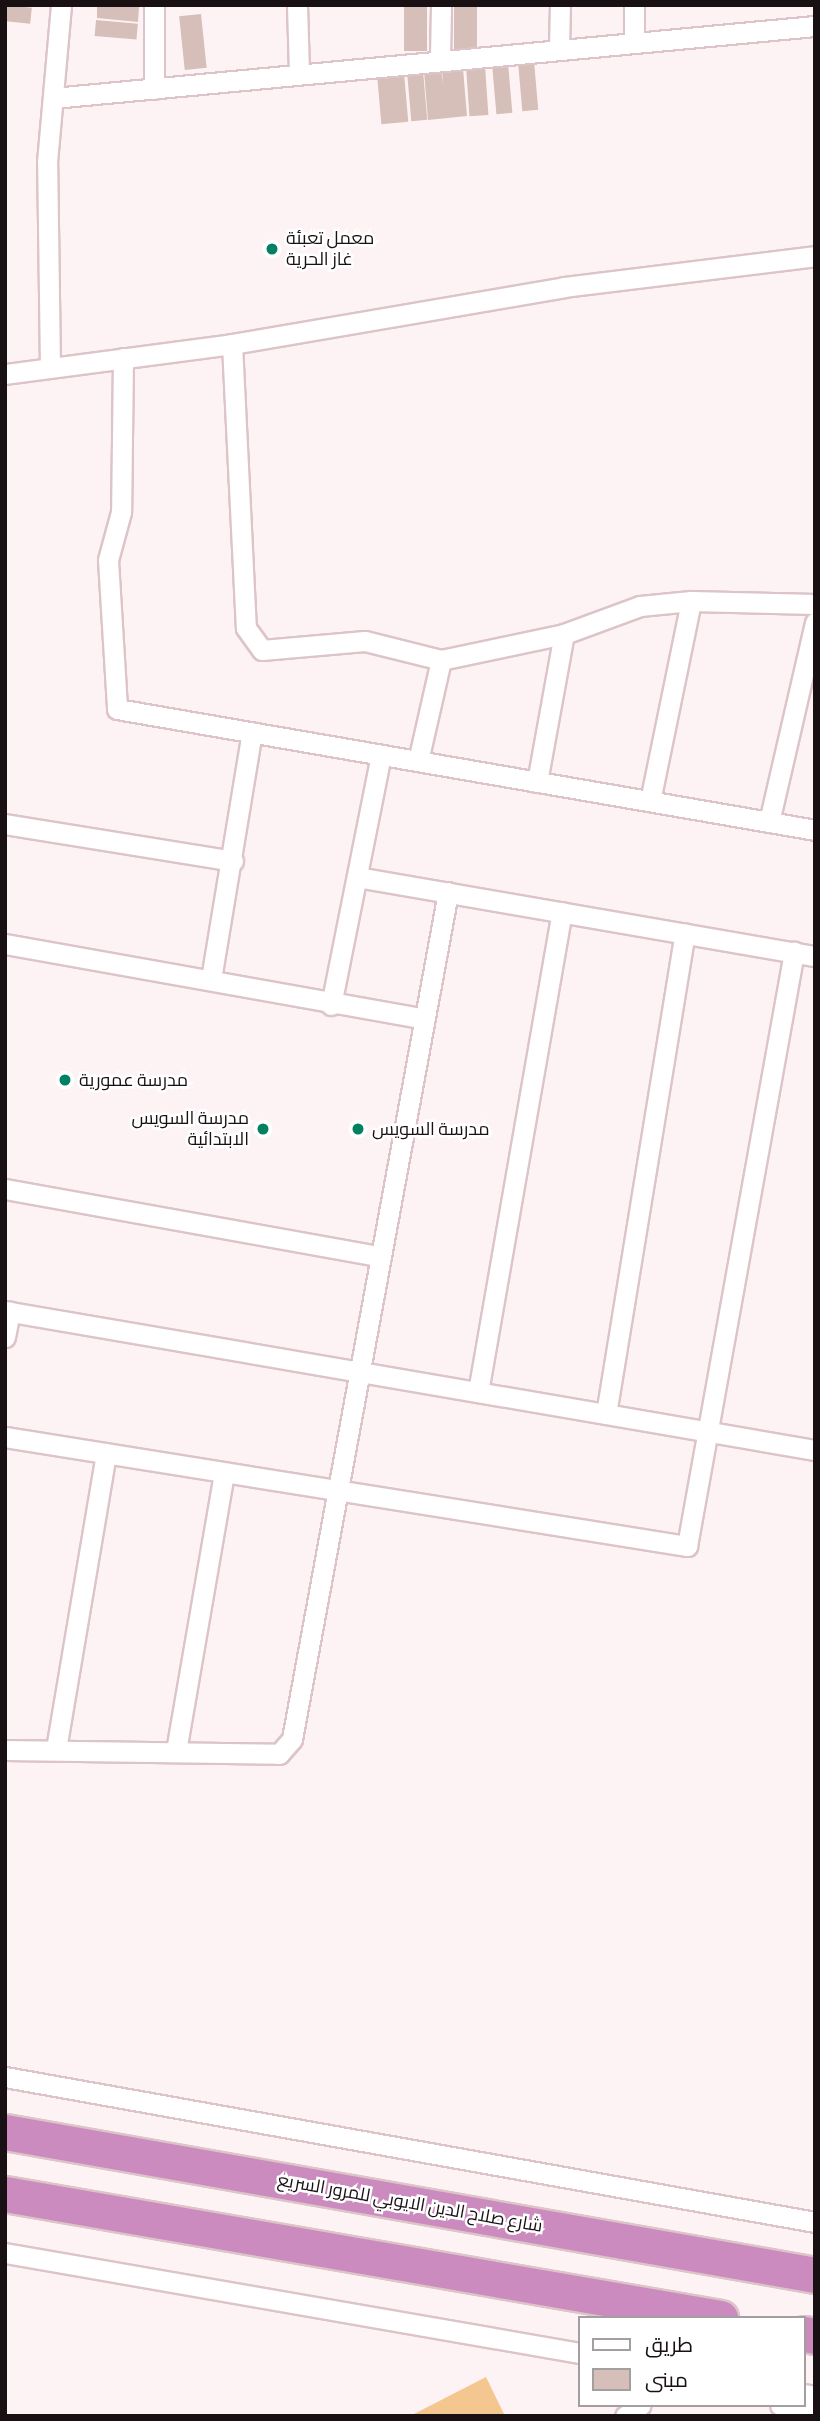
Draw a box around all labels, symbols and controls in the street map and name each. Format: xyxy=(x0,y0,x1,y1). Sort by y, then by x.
place label: معمل تعبئة غاز الحرية xyxy=(286,228,374,270)
marker: معمل تعبئة غاز الحرية xyxy=(264,241,280,257)
place label: مدرسة عمورية xyxy=(79,1069,188,1091)
marker: مدرسة عمورية xyxy=(57,1072,73,1088)
place label: مدرسة السويس الابتدائية xyxy=(131,1108,249,1150)
place label: مدرسة السويس xyxy=(372,1118,490,1140)
marker: مدرسة السويس الابتدائية xyxy=(255,1121,271,1137)
marker: مدرسة السويس xyxy=(350,1121,366,1137)
street label: شارع صلاح الدين الايوبي للمرور السريع xyxy=(276,2169,544,2237)
legend xyxy=(578,2316,806,2407)
text: طريق xyxy=(645,2333,693,2357)
text: مبنى xyxy=(645,2368,688,2392)

